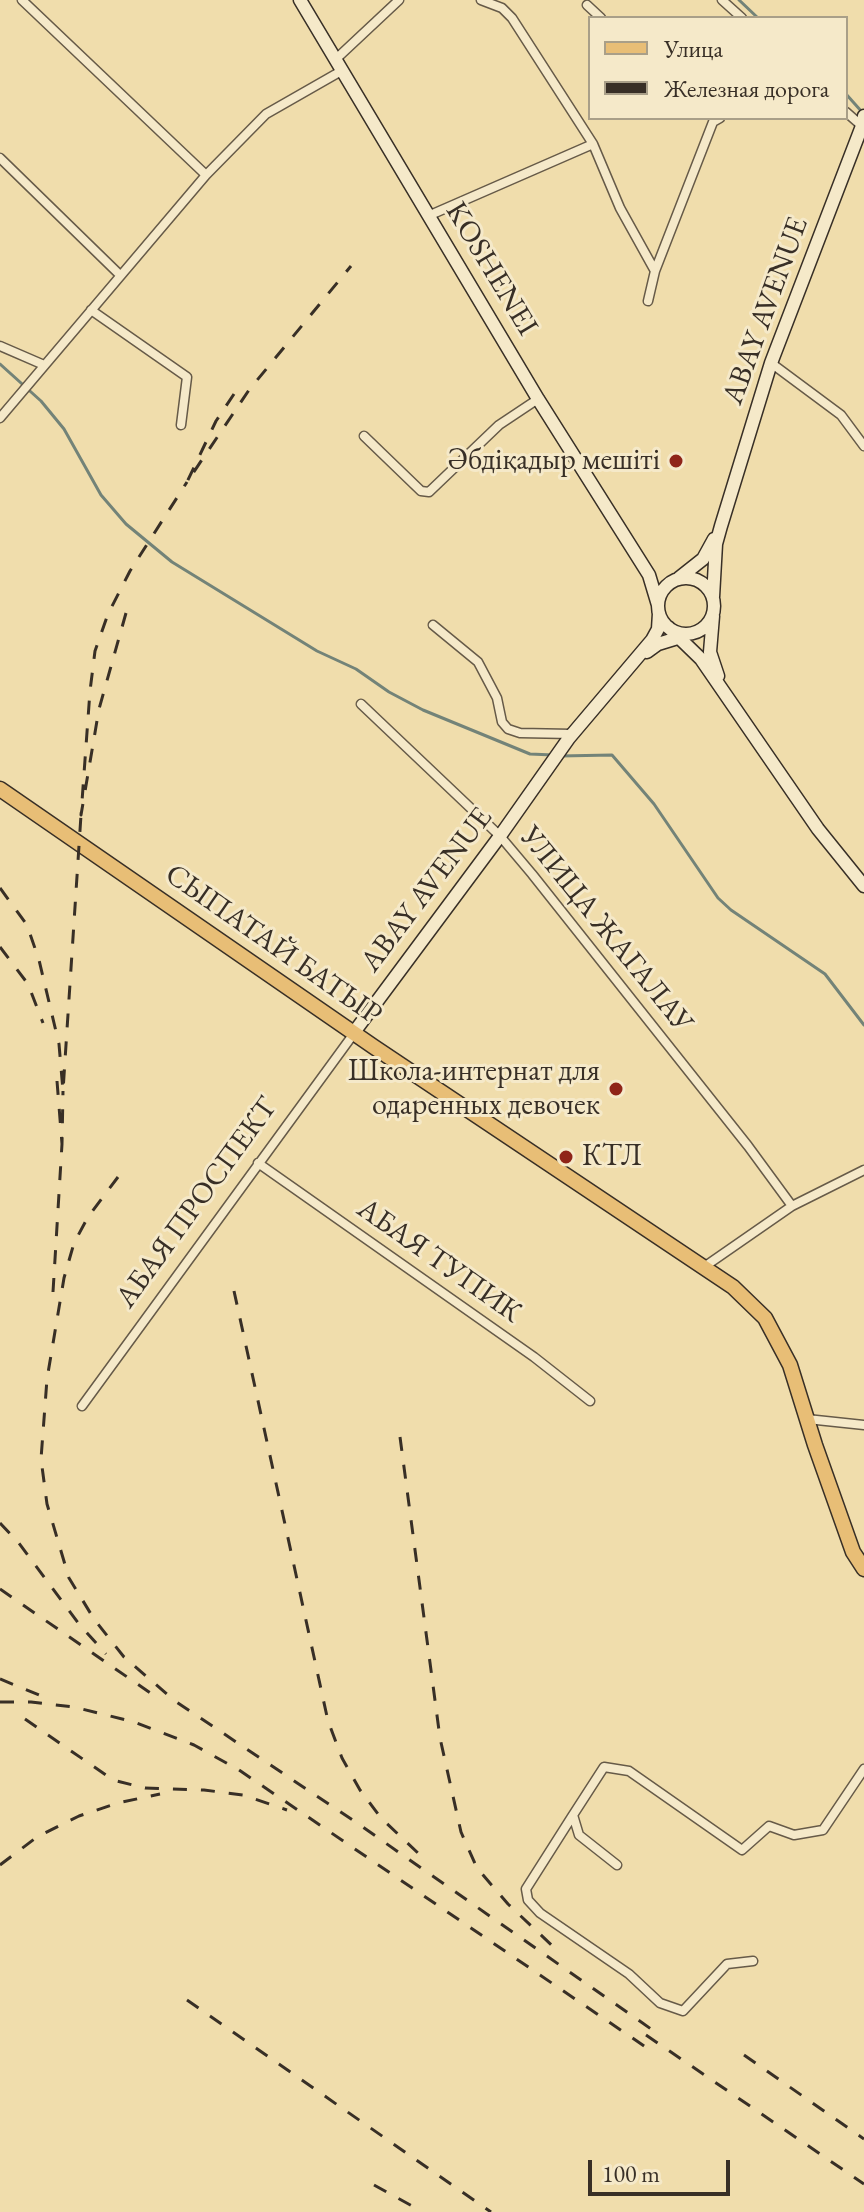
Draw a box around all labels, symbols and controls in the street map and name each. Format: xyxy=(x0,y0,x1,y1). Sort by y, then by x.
legend xyxy=(588,16,848,120)
text: Улица xyxy=(664,33,723,64)
text: Железная дорога xyxy=(664,73,829,104)
street label: KOSHENEI xyxy=(437,196,545,342)
street label: ABAY AVENUE xyxy=(715,212,817,410)
place label: Әбдіқадыр мешіті xyxy=(448,443,660,479)
marker: Әбдіқадыр мешіті xyxy=(667,452,685,470)
street label: ABAY AVENUE xyxy=(353,801,501,979)
street label: УЛИЦА ЖАГАЛАУ xyxy=(512,819,700,1041)
street label: СЫПАТАЙ БАТЫР xyxy=(158,857,388,1033)
place label: Школа-интернат для одаренных девочек xyxy=(348,1054,600,1124)
marker: Школа-интернат для одаренных девочек xyxy=(607,1080,625,1098)
street label: АБАЯ ПРОСПЕКТ xyxy=(108,1091,286,1315)
place label: КТЛ xyxy=(582,1139,642,1175)
marker: КТЛ xyxy=(557,1148,575,1166)
street label: АБАЯ ТУПИК xyxy=(350,1191,528,1331)
scale bar xyxy=(592,2144,734,2194)
text: 100 m xyxy=(602,2158,660,2189)

